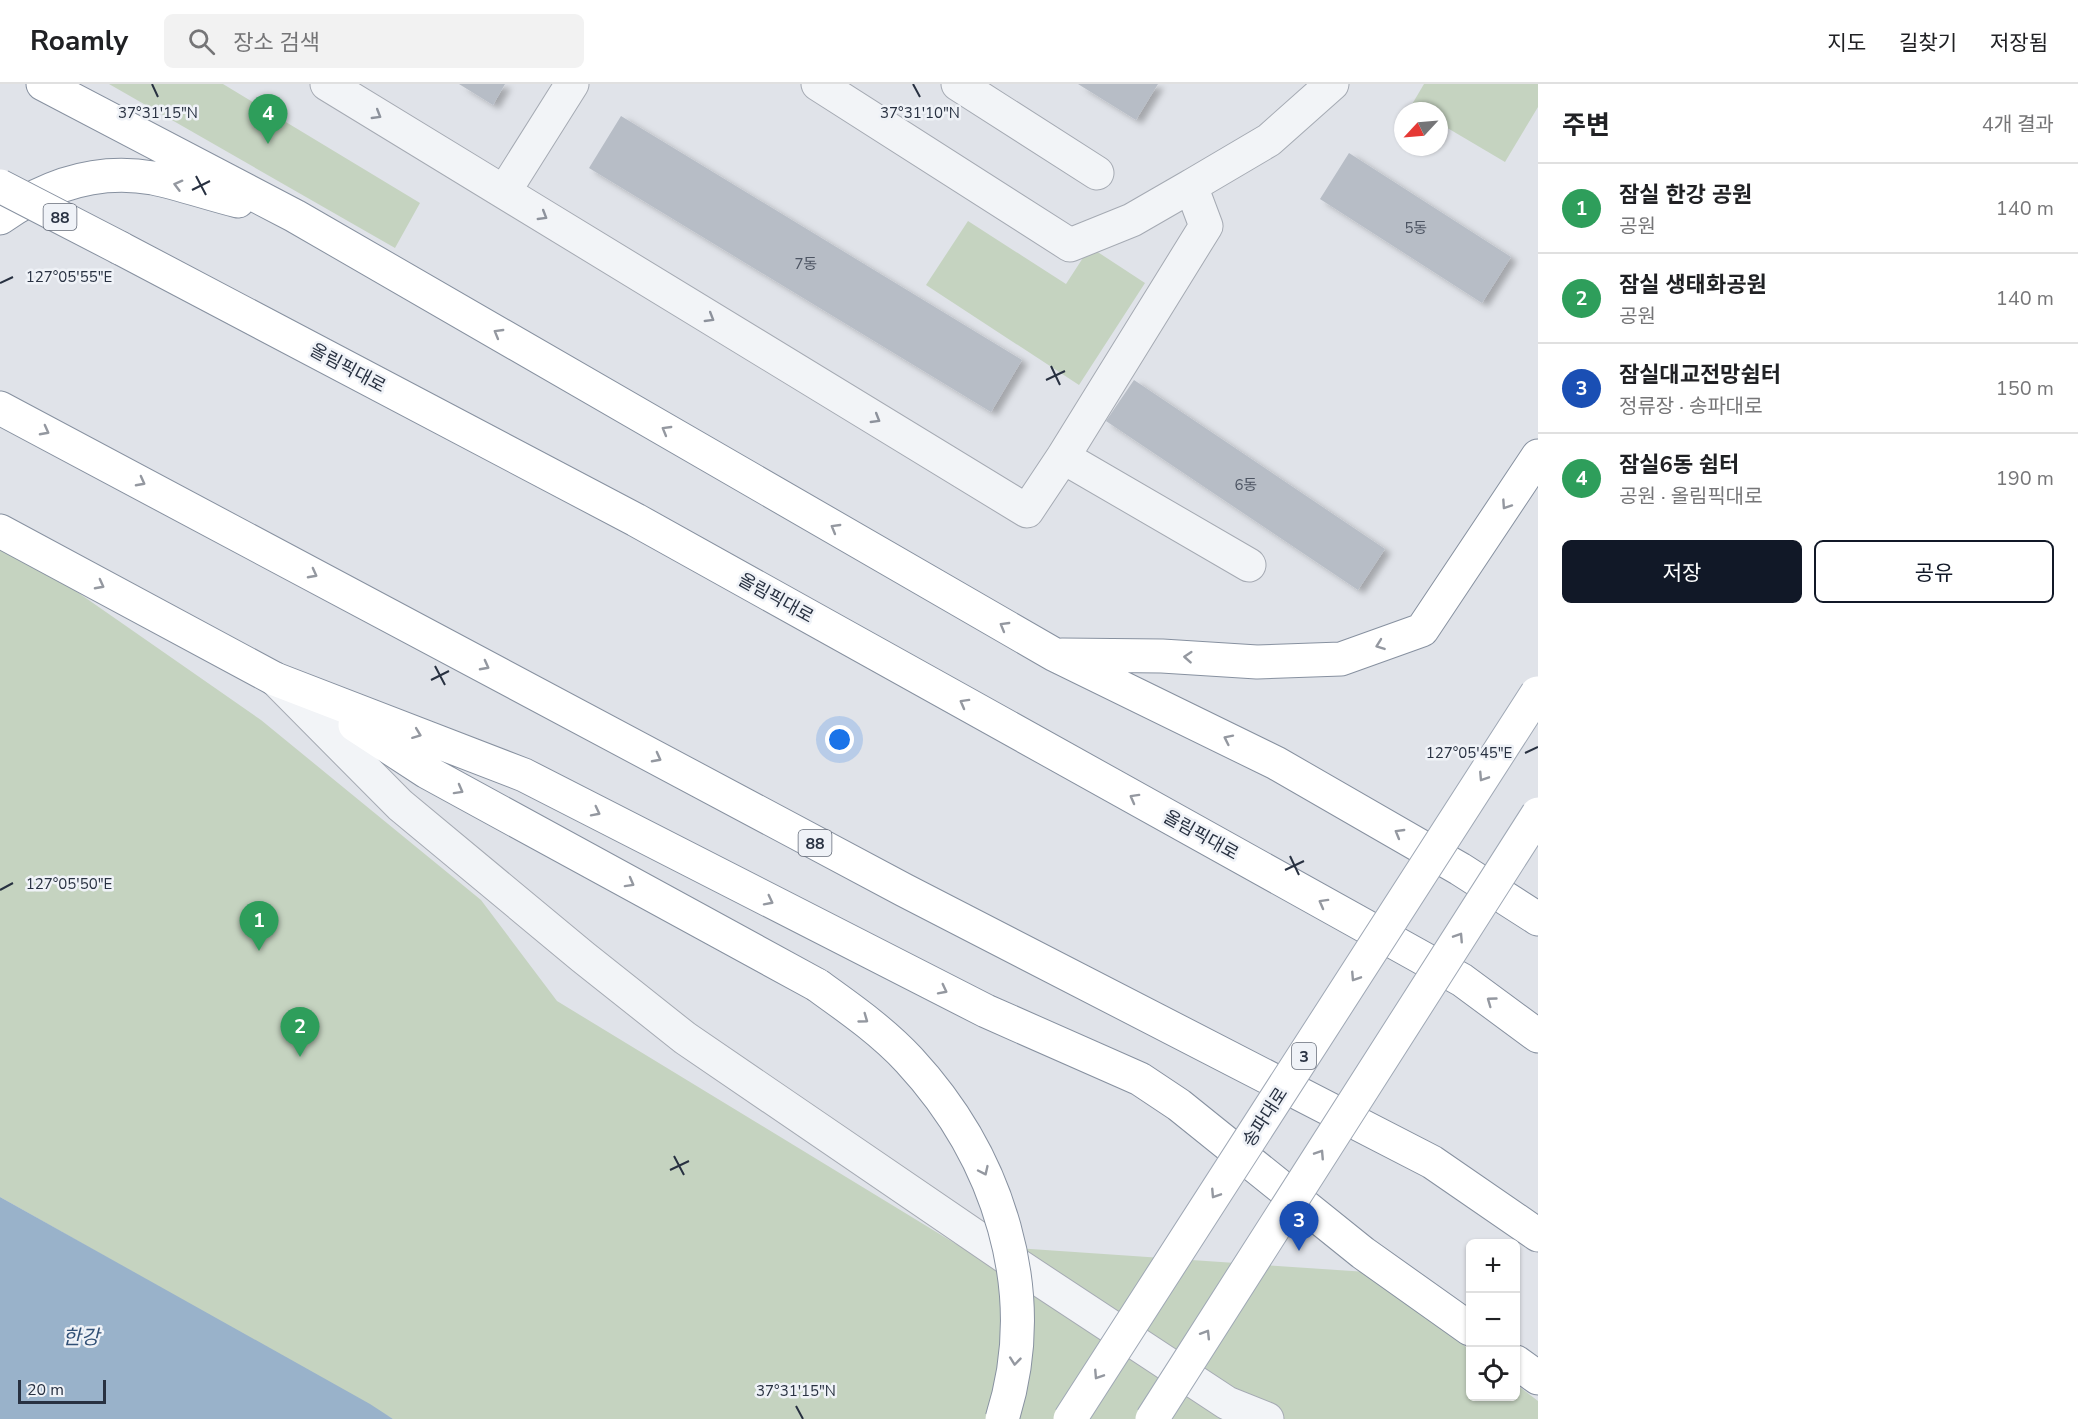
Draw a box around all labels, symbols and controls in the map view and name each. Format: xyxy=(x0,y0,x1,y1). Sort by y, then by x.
search box xyxy=(164,14,584,68)
text: Roamly xyxy=(30,22,128,60)
icon: search xyxy=(185,25,218,58)
text: 장소 검색 xyxy=(233,28,320,58)
text: 지도 xyxy=(1827,29,1866,57)
text: 길찾기 xyxy=(1899,29,1957,57)
text: 저장됨 xyxy=(1990,29,2048,57)
pin: 4 xyxy=(248,94,288,144)
north arrow xyxy=(1394,102,1448,156)
text: 37°31'15"N xyxy=(118,103,198,123)
text: 37°31'10"N xyxy=(880,103,960,123)
one-way arrow xyxy=(371,107,381,119)
text: 주변 xyxy=(1562,108,1610,143)
text: 4개 결과 xyxy=(1982,111,2054,138)
one-way arrow xyxy=(173,180,183,192)
text: 잠실 한강 공원 xyxy=(1619,180,1752,210)
text: 1 xyxy=(1576,195,1588,222)
text: 140 m xyxy=(1996,195,2054,222)
road number: 88 xyxy=(44,204,76,230)
one-way arrow xyxy=(537,209,547,221)
text: 공원 xyxy=(1619,213,1656,240)
house number: 5동 xyxy=(1405,218,1427,238)
house number: 7동 xyxy=(795,254,817,274)
text: 127°05'55"E xyxy=(26,267,112,287)
text: 잠실 생태화공원 xyxy=(1619,270,1767,300)
text: 2 xyxy=(1576,285,1588,312)
text: 140 m xyxy=(1996,285,2054,312)
text: 공원 xyxy=(1619,303,1656,330)
one-way arrow xyxy=(704,310,714,322)
one-way arrow xyxy=(494,329,504,340)
street label: 올림픽대로 xyxy=(306,338,390,398)
text: 잠실대교전망쉼터 xyxy=(1619,360,1781,390)
text: 3 xyxy=(1576,375,1588,402)
text: 150 m xyxy=(1996,375,2054,402)
text: 정류장 · 송파대로 xyxy=(1619,393,1763,420)
one-way arrow xyxy=(870,412,880,424)
one-way arrow xyxy=(38,424,49,435)
one-way arrow xyxy=(662,426,673,438)
text: 잠실6동 쉼터 xyxy=(1619,450,1739,480)
text: 4 xyxy=(1576,465,1588,492)
text: 190 m xyxy=(1996,465,2054,492)
one-way arrow xyxy=(135,475,145,486)
house number: 6동 xyxy=(1235,475,1257,495)
text: 공원 · 올림픽대로 xyxy=(1619,483,1763,510)
one-way arrow xyxy=(1502,498,1513,509)
one-way arrow xyxy=(831,524,841,535)
button: 저장 xyxy=(1562,540,1802,603)
button: 공유 xyxy=(1814,540,2054,603)
one-way arrow xyxy=(307,567,317,578)
street label: 올림픽대로 xyxy=(734,567,818,629)
one-way arrow xyxy=(93,578,104,589)
one-way arrow xyxy=(1000,621,1010,633)
one-way arrow xyxy=(1375,637,1386,650)
one-way arrow xyxy=(1183,651,1192,664)
one-way arrow xyxy=(478,659,489,670)
one-way arrow xyxy=(959,699,970,710)
your location xyxy=(825,725,854,754)
one-way arrow xyxy=(411,727,422,739)
one-way arrow xyxy=(1224,735,1235,747)
text: 127°05'45"E xyxy=(1426,743,1512,763)
one-way arrow xyxy=(650,751,661,762)
one-way arrow xyxy=(1479,771,1490,782)
one-way arrow xyxy=(453,783,463,794)
one-way arrow xyxy=(1130,794,1140,805)
street label: 올림픽대로 xyxy=(1159,804,1243,866)
one-way arrow xyxy=(589,805,600,816)
one-way arrow xyxy=(1395,829,1405,840)
road number: 88 xyxy=(798,830,832,856)
text: 127°05'50"E xyxy=(26,874,112,894)
one-way arrow xyxy=(624,876,635,887)
one-way arrow xyxy=(763,894,774,906)
one-way arrow xyxy=(1319,899,1329,910)
pin: 1 xyxy=(240,902,278,951)
one-way arrow xyxy=(1452,933,1464,943)
one-way arrow xyxy=(1351,970,1362,981)
one-way arrow xyxy=(936,982,947,994)
one-way arrow xyxy=(1486,997,1497,1008)
pin: 2 xyxy=(280,1008,320,1057)
one-way arrow xyxy=(858,1012,869,1023)
road number: 3 xyxy=(1292,1043,1316,1069)
street label: 송파대로 xyxy=(1237,1083,1293,1151)
one-way arrow xyxy=(1313,1150,1324,1161)
one-way arrow xyxy=(977,1164,989,1175)
one-way arrow xyxy=(1211,1188,1223,1198)
pin: 3 xyxy=(1280,1202,1318,1251)
map controls xyxy=(1466,1239,1520,1401)
button: + xyxy=(1466,1239,1520,1293)
button: − xyxy=(1466,1293,1520,1347)
water label: 한강 xyxy=(63,1324,102,1351)
one-way arrow xyxy=(1199,1330,1210,1341)
button: locate xyxy=(1466,1347,1520,1401)
one-way arrow xyxy=(1009,1356,1022,1365)
one-way arrow xyxy=(1095,1369,1106,1380)
scale bar xyxy=(18,1377,106,1404)
text: 20 m xyxy=(27,1379,64,1401)
text: 37°31'15"N xyxy=(756,1381,836,1401)

